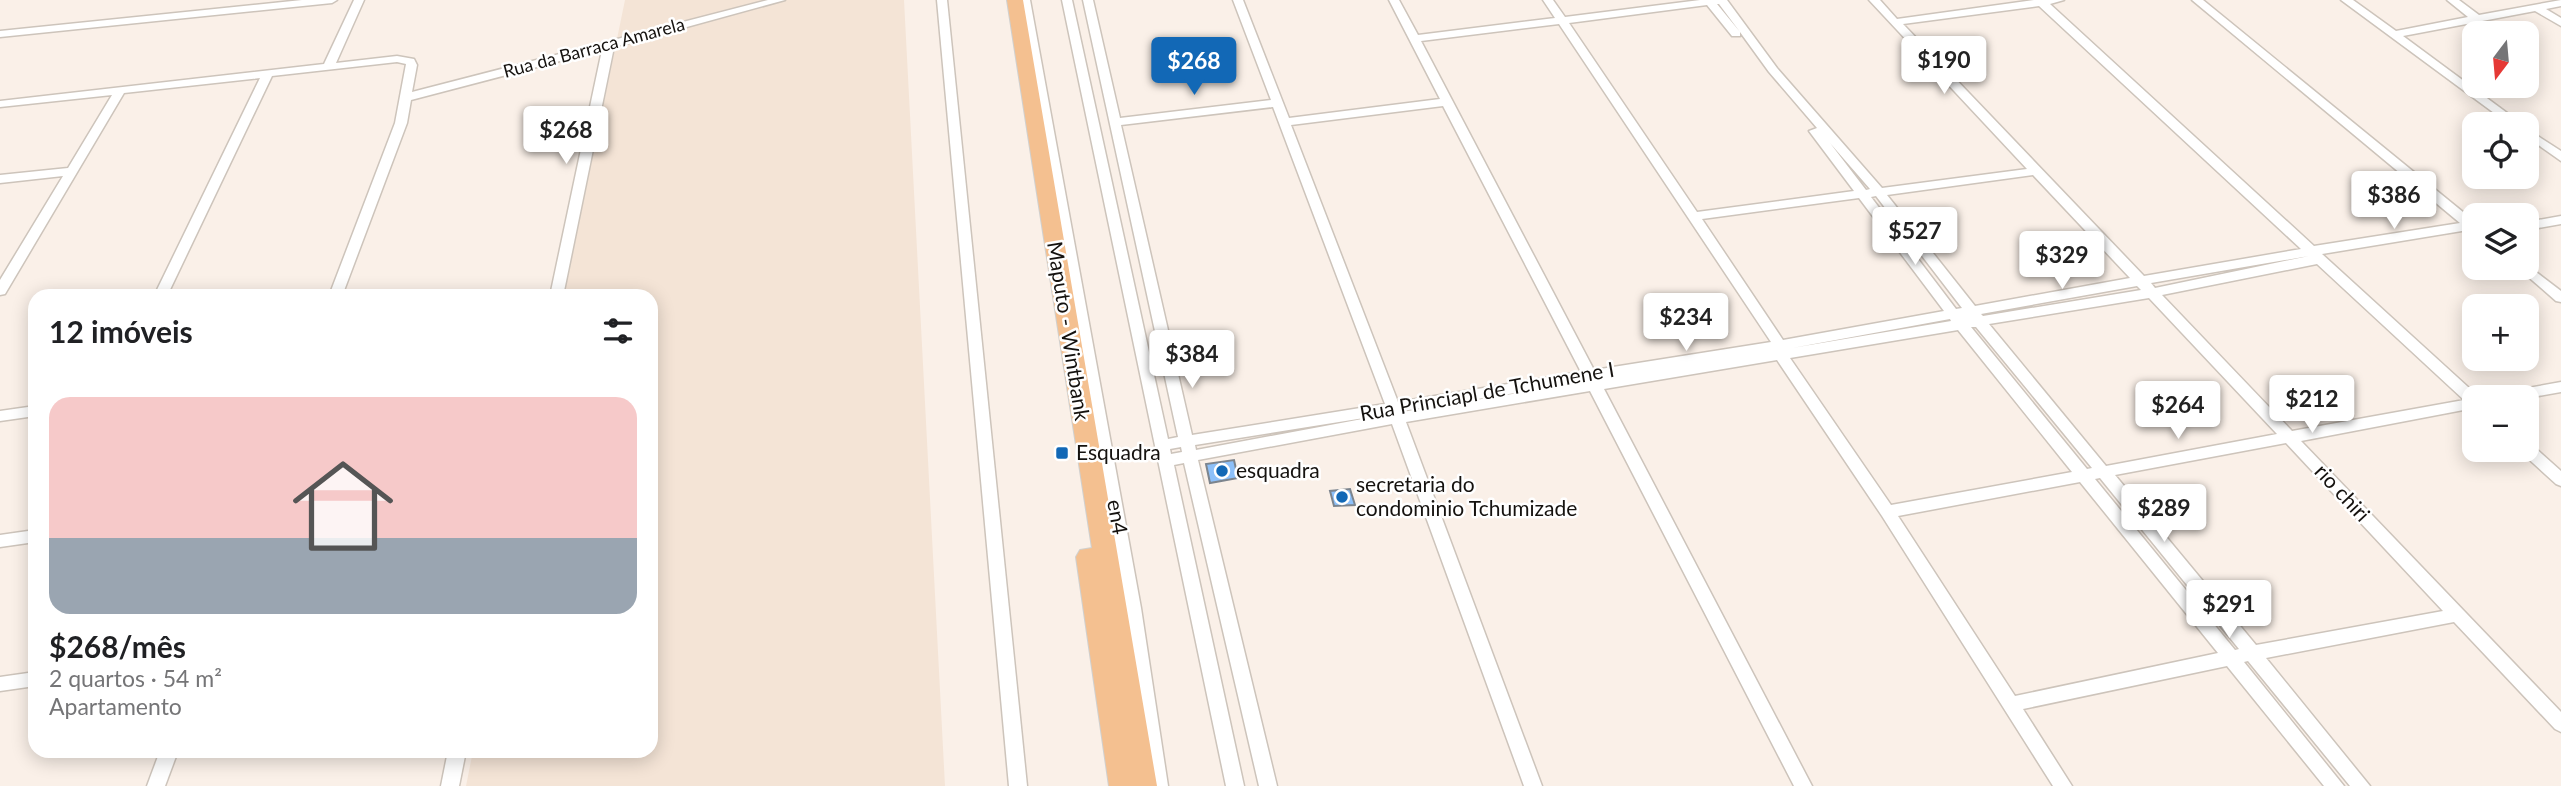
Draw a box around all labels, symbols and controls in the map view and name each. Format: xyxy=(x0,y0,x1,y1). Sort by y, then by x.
street label: Rua da Barraca Amarela xyxy=(501,12,687,82)
north arrow xyxy=(2462,21,2539,98)
map controls xyxy=(2462,21,2539,462)
pin: $190 xyxy=(1903,36,1985,96)
pin: $268 xyxy=(1153,38,1235,97)
text: $190 xyxy=(1917,45,1971,73)
text: $268 xyxy=(1167,46,1221,74)
pin: $268 xyxy=(525,106,607,166)
button: locate xyxy=(2462,112,2539,189)
text: $268 xyxy=(539,115,593,143)
pin: $386 xyxy=(2353,172,2435,231)
text: $386 xyxy=(2367,180,2421,208)
button: layers xyxy=(2462,203,2539,280)
pin: $527 xyxy=(1874,208,1956,267)
text: $527 xyxy=(1888,216,1942,244)
pin: $329 xyxy=(2021,232,2103,291)
street label: Maputo - Wintbank xyxy=(1043,239,1096,423)
text: $329 xyxy=(2035,240,2089,268)
pin: $234 xyxy=(1645,294,1727,353)
button: + xyxy=(2462,294,2539,371)
text: $234 xyxy=(1659,302,1713,330)
icon: filters xyxy=(599,312,637,350)
text: 12 imóveis xyxy=(49,313,193,349)
pin: $384 xyxy=(1151,330,1233,390)
text: $384 xyxy=(1165,339,1219,367)
street label: Rua Princiapl de Tchumene I xyxy=(1358,356,1616,425)
pin: $212 xyxy=(2271,376,2353,435)
pin: $264 xyxy=(2137,382,2219,441)
text: $212 xyxy=(2285,384,2339,412)
button: − xyxy=(2462,385,2539,462)
text: $264 xyxy=(2151,390,2205,418)
place label: Esquadra xyxy=(1076,439,1161,464)
icon: home xyxy=(280,443,406,569)
marker: Esquadra xyxy=(1054,445,1070,461)
place label: esquadra xyxy=(1236,457,1320,482)
street label: rio chiri xyxy=(2310,458,2376,526)
marker: esquadra xyxy=(1214,463,1230,479)
place label: secretaria do condominio Tchumizade xyxy=(1356,471,1577,520)
pin: $289 xyxy=(2123,484,2205,544)
marker: secretaria do condominio Tchumizade xyxy=(1334,489,1350,505)
text: $289 xyxy=(2137,493,2191,521)
street label: en4 xyxy=(1103,497,1134,536)
pin: $291 xyxy=(2188,580,2270,640)
text: $291 xyxy=(2202,589,2256,617)
text: $268/mês xyxy=(49,628,186,664)
text: 2 quartos · 54 m² xyxy=(49,664,222,692)
text: Apartamento xyxy=(49,692,182,720)

